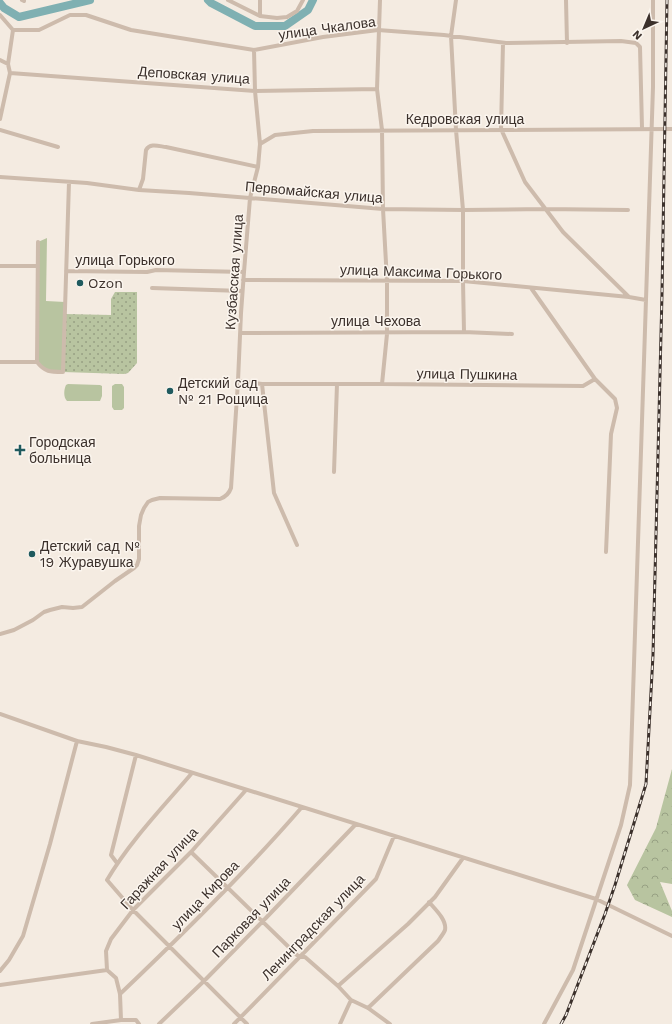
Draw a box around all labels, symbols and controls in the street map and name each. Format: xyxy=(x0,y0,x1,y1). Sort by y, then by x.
north arrow xyxy=(624,8,664,48)
street label: улица Чкалова xyxy=(277,13,377,43)
text: N xyxy=(630,27,645,42)
street label: Деповская улица xyxy=(138,63,251,87)
street label: Кедровская улица xyxy=(406,111,525,127)
street label: Первомайская улица xyxy=(245,178,384,206)
street label: Кузбасская улица xyxy=(222,213,246,330)
street label: улица Горького xyxy=(75,252,175,268)
street label: улица Максима Горького xyxy=(340,261,503,283)
place label: Ozon xyxy=(88,275,123,291)
marker: Ozon xyxy=(75,278,85,288)
street label: улица Чехова xyxy=(331,313,421,329)
street label: улица Пушкина xyxy=(416,365,518,383)
place label: Детский сад № 21 Рощица xyxy=(178,375,268,407)
marker: Детский сад № 21 Рощица xyxy=(165,386,175,396)
place label: Городская больница xyxy=(29,434,96,466)
marker: Городская больница xyxy=(14,444,26,456)
place label: Детский сад № 19 Журавушка xyxy=(40,538,140,570)
marker: Детский сад № 19 Журавушка xyxy=(27,549,37,559)
street label: Гаражная улица xyxy=(117,824,201,912)
street label: улица Кирова xyxy=(168,857,242,933)
street label: Ленинградская улица xyxy=(258,871,368,983)
street label: Парковая улица xyxy=(209,873,294,961)

